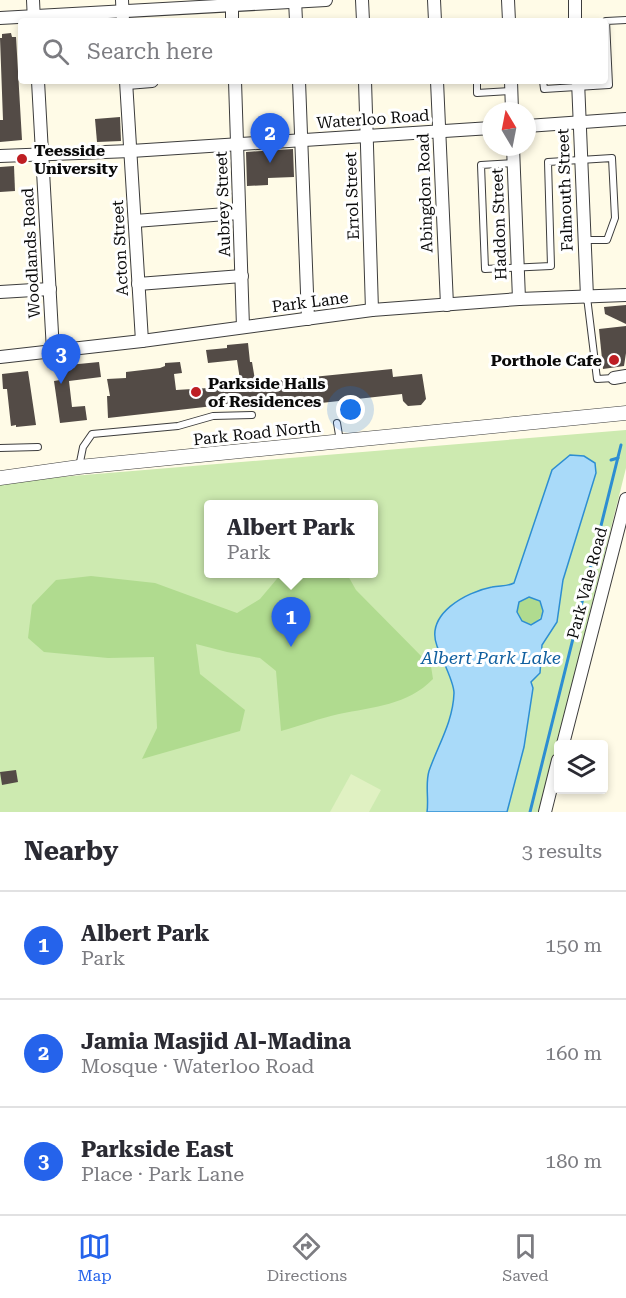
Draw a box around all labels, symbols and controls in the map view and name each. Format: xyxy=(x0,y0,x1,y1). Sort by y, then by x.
search box xyxy=(18,18,608,84)
icon: search xyxy=(39,35,72,68)
text: Search here xyxy=(87,39,213,64)
north arrow xyxy=(482,102,536,156)
street label: Waterloo Road xyxy=(316,106,430,132)
pin: 2 xyxy=(250,114,290,163)
street label: Falmouth Street xyxy=(553,128,577,252)
street label: Abingdon Road xyxy=(413,133,437,253)
place label: Teesside University xyxy=(34,141,118,178)
street label: Aubrey Street xyxy=(212,151,234,257)
marker: Teesside University xyxy=(15,152,29,166)
street label: Errol Street xyxy=(341,152,363,240)
street label: Haddon Street xyxy=(488,168,510,280)
street label: Woodlands Road xyxy=(18,187,44,319)
street label: Acton Street xyxy=(108,200,132,296)
street label: Park Lane xyxy=(271,288,350,316)
pin: 3 xyxy=(42,334,80,384)
place label: Porthole Cafe xyxy=(491,351,602,370)
marker: Porthole Cafe xyxy=(607,353,621,367)
place label: Parkside Halls of Residences xyxy=(208,374,326,411)
marker: Parkside Halls of Residences xyxy=(189,385,203,399)
your location xyxy=(336,395,365,424)
street label: Park Road North xyxy=(192,417,322,449)
popup xyxy=(204,500,378,578)
text: Albert Park xyxy=(227,515,355,540)
street label: Park Vale Road xyxy=(563,525,611,641)
text: Park xyxy=(227,540,271,564)
pin: 1 xyxy=(272,598,310,647)
water label: Albert Park Lake xyxy=(420,647,561,668)
map controls xyxy=(554,740,608,794)
button: layers xyxy=(554,740,608,794)
text: Nearby xyxy=(24,836,118,866)
text: 3 results xyxy=(522,839,602,863)
text: Albert Park xyxy=(81,921,210,946)
text: 1 xyxy=(38,933,49,957)
text: 150 m xyxy=(545,933,602,957)
text: Park xyxy=(81,946,125,970)
text: Jamia Masjid Al-Madina xyxy=(81,1029,351,1054)
text: 2 xyxy=(38,1041,49,1065)
text: 160 m xyxy=(545,1041,602,1065)
text: Mosque · Waterloo Road xyxy=(81,1054,314,1078)
text: Parkside East xyxy=(81,1137,233,1162)
text: 3 xyxy=(38,1149,49,1173)
text: 180 m xyxy=(545,1149,602,1173)
text: Place · Park Lane xyxy=(81,1162,244,1186)
tab: Map xyxy=(77,1230,112,1285)
tab: Directions xyxy=(267,1230,347,1285)
tab: Saved xyxy=(502,1230,549,1285)

